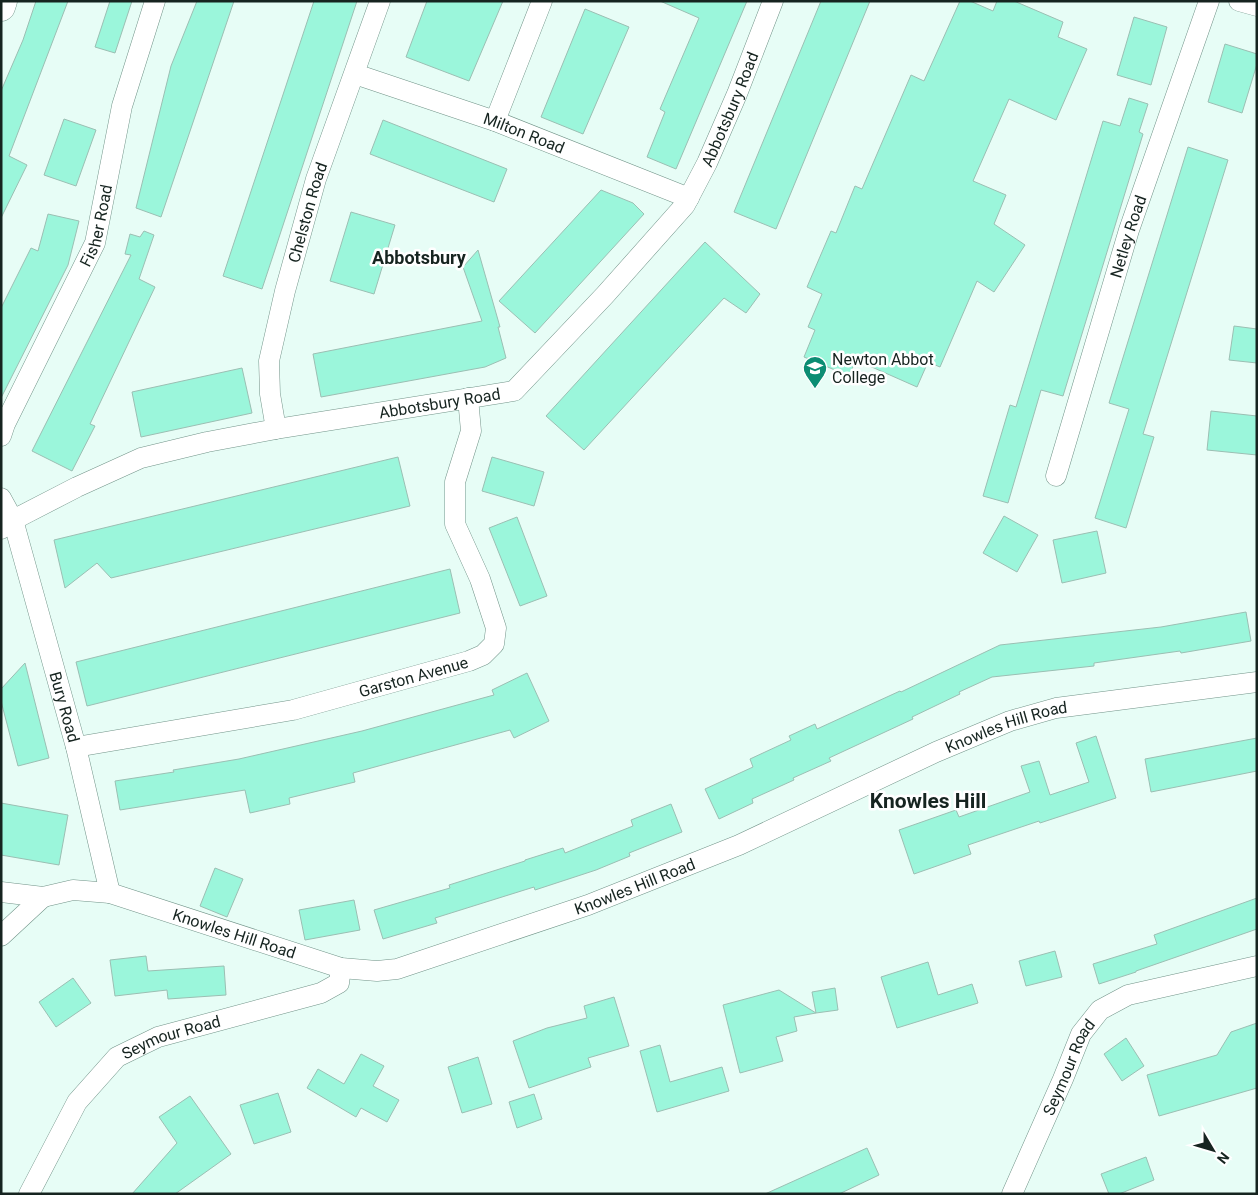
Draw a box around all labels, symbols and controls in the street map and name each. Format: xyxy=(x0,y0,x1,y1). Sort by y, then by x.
street label: Abbotsbury Road xyxy=(697,49,762,169)
street label: Milton Road xyxy=(481,108,567,157)
street label: Chelston Road xyxy=(284,160,331,265)
street label: Fisher Road xyxy=(75,183,116,270)
street label: Netley Road xyxy=(1106,193,1150,280)
district label: Abbotsbury xyxy=(372,247,467,268)
place label: Newton Abbot College xyxy=(832,350,934,387)
school or university icon: Newton Abbot College xyxy=(802,355,828,389)
street label: Abbotsbury Road xyxy=(377,384,502,422)
street label: Garston Avenue xyxy=(356,652,470,701)
street label: Bury Road xyxy=(46,669,84,744)
street label: Knowles Hill Road xyxy=(942,697,1068,757)
district label: Knowles Hill xyxy=(870,789,986,813)
street label: Knowles Hill Road xyxy=(572,854,698,918)
street label: Knowles Hill Road xyxy=(170,905,298,962)
street label: Seymour Road xyxy=(118,1011,222,1063)
street label: Seymour Road xyxy=(1039,1015,1099,1118)
north arrow xyxy=(1188,1125,1238,1175)
text: N xyxy=(1214,1149,1233,1167)

